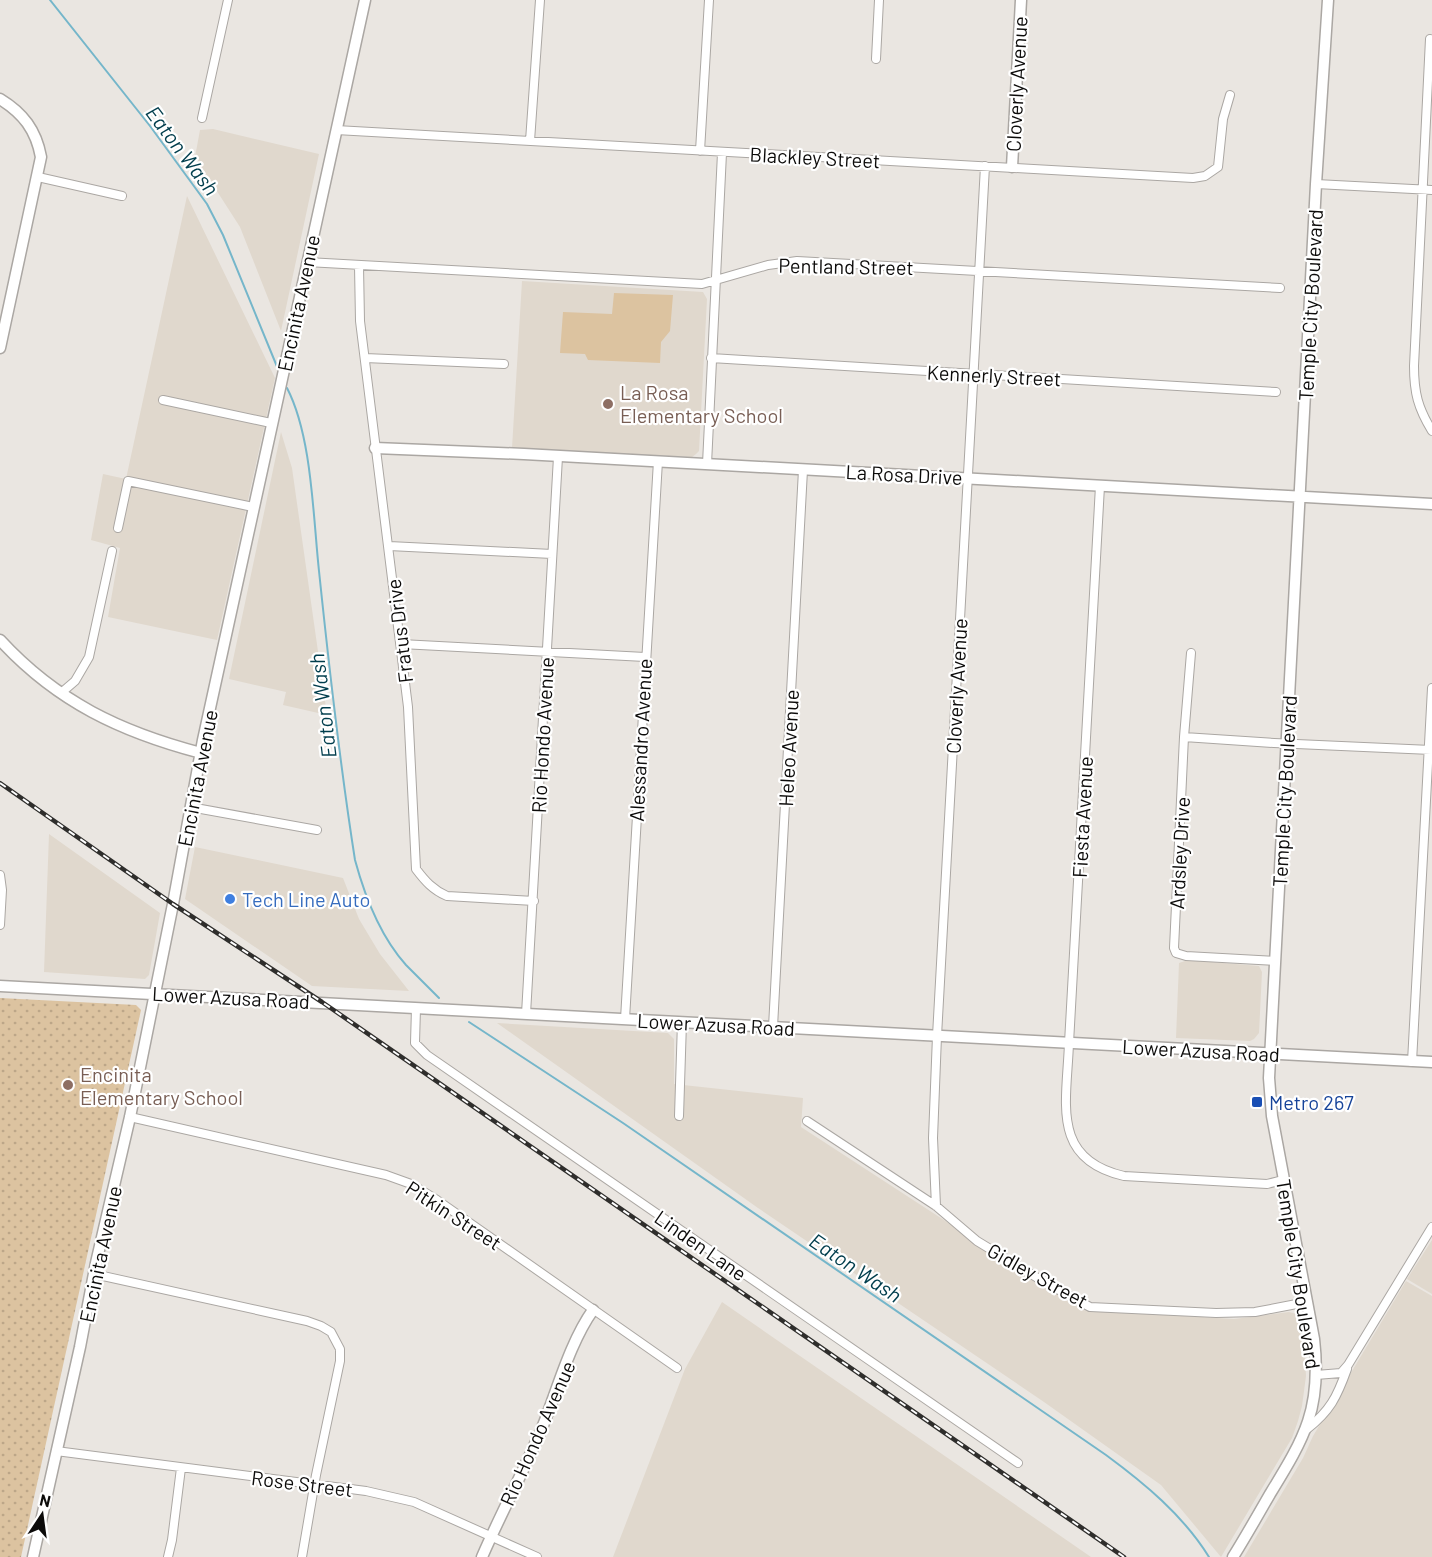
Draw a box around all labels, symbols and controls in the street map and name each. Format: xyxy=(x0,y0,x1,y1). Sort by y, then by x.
street label: Cloverly Avenue xyxy=(1000,16,1032,152)
water label: Eaton Wash xyxy=(141,100,225,200)
street label: Blackley Street xyxy=(749,142,881,172)
street label: Temple City Boulevard xyxy=(1293,209,1327,401)
street label: Encinita Avenue xyxy=(272,232,324,374)
street label: Pentland Street xyxy=(778,253,914,279)
street label: Kennerly Street xyxy=(926,360,1062,390)
place label: La Rosa Elementary School xyxy=(620,380,783,427)
marker: La Rosa Elementary School xyxy=(601,397,615,411)
street label: La Rosa Drive xyxy=(845,459,963,489)
street label: Fratus Drive xyxy=(381,578,417,684)
street label: Cloverly Avenue xyxy=(940,618,972,754)
water label: Eaton Wash xyxy=(303,652,341,760)
street label: Rio Hondo Avenue xyxy=(526,656,558,814)
street label: Alessandro Avenue xyxy=(624,658,656,822)
street label: Heleo Avenue xyxy=(773,689,803,807)
street label: Temple City Boulevard xyxy=(1267,695,1301,887)
street label: Encinita Avenue xyxy=(172,707,222,849)
street label: Fiesta Avenue xyxy=(1067,756,1097,878)
street label: Ardsley Drive xyxy=(1164,796,1194,910)
place label: Tech Line Auto xyxy=(242,887,370,911)
marker: Tech Line Auto xyxy=(223,892,237,906)
street label: Lower Azusa Road xyxy=(152,981,310,1013)
street label: Lower Azusa Road xyxy=(637,1008,795,1040)
street label: Lower Azusa Road xyxy=(1122,1034,1280,1066)
place label: Encinita Elementary School xyxy=(80,1062,243,1109)
marker: Encinita Elementary School xyxy=(61,1078,75,1092)
place label: Metro 267 xyxy=(1269,1090,1354,1114)
marker: Metro 267 xyxy=(1250,1095,1264,1109)
street label: Pitkin Street xyxy=(402,1175,506,1255)
street label: Temple City Boulevard xyxy=(1272,1177,1326,1371)
street label: Encinita Avenue xyxy=(74,1183,126,1325)
street label: Linden Lane xyxy=(651,1205,751,1285)
water label: Eaton Wash xyxy=(805,1227,907,1307)
street label: Gidley Street xyxy=(984,1238,1092,1312)
street label: Rio Hondo Avenue xyxy=(494,1357,580,1509)
street label: Rose Street xyxy=(250,1465,354,1501)
north arrow xyxy=(12,1485,72,1545)
text: N xyxy=(38,1489,53,1510)

